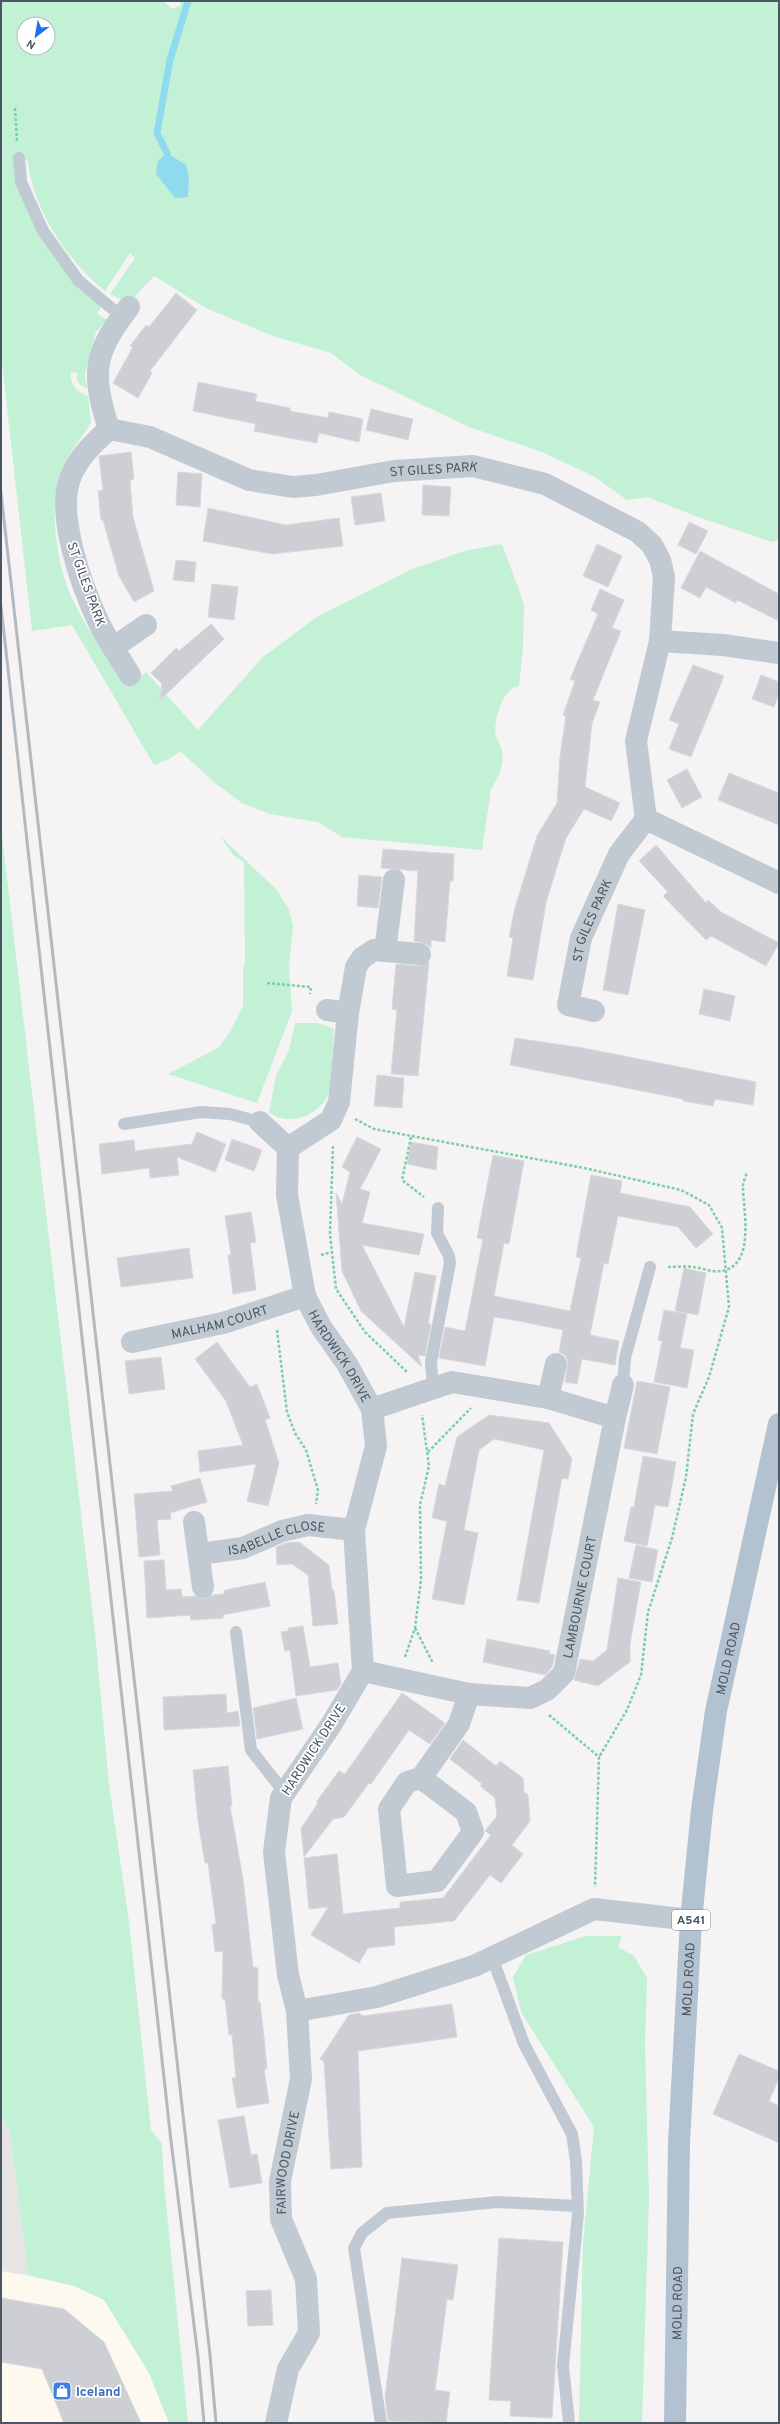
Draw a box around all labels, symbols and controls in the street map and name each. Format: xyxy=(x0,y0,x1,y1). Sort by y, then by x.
north arrow xyxy=(16,16,56,56)
text: N xyxy=(24,36,38,52)
street label: ST GILES PARK xyxy=(389,459,480,482)
street label: ST GILES PARK xyxy=(62,540,108,629)
street label: ST GILES PARK xyxy=(570,877,617,964)
street label: MALHAM COURT xyxy=(170,1303,271,1344)
street label: HARDWICK DRIVE xyxy=(304,1308,373,1406)
street label: ISABELLE CLOSE xyxy=(227,1519,326,1560)
street label: LAMBOURNE COURT xyxy=(561,1535,601,1660)
street label: MOLD ROAD xyxy=(714,1621,745,1696)
street label: HARDWICK DRIVE xyxy=(279,1701,350,1799)
road number: A541 xyxy=(672,1910,710,1930)
street label: MOLD ROAD xyxy=(680,1942,700,2017)
street label: FAIRWOOD DRIVE xyxy=(274,2110,304,2215)
street label: MOLD ROAD xyxy=(670,2266,687,2340)
shop icon: Iceland xyxy=(51,2380,73,2402)
place label: Iceland xyxy=(76,2385,120,2401)

